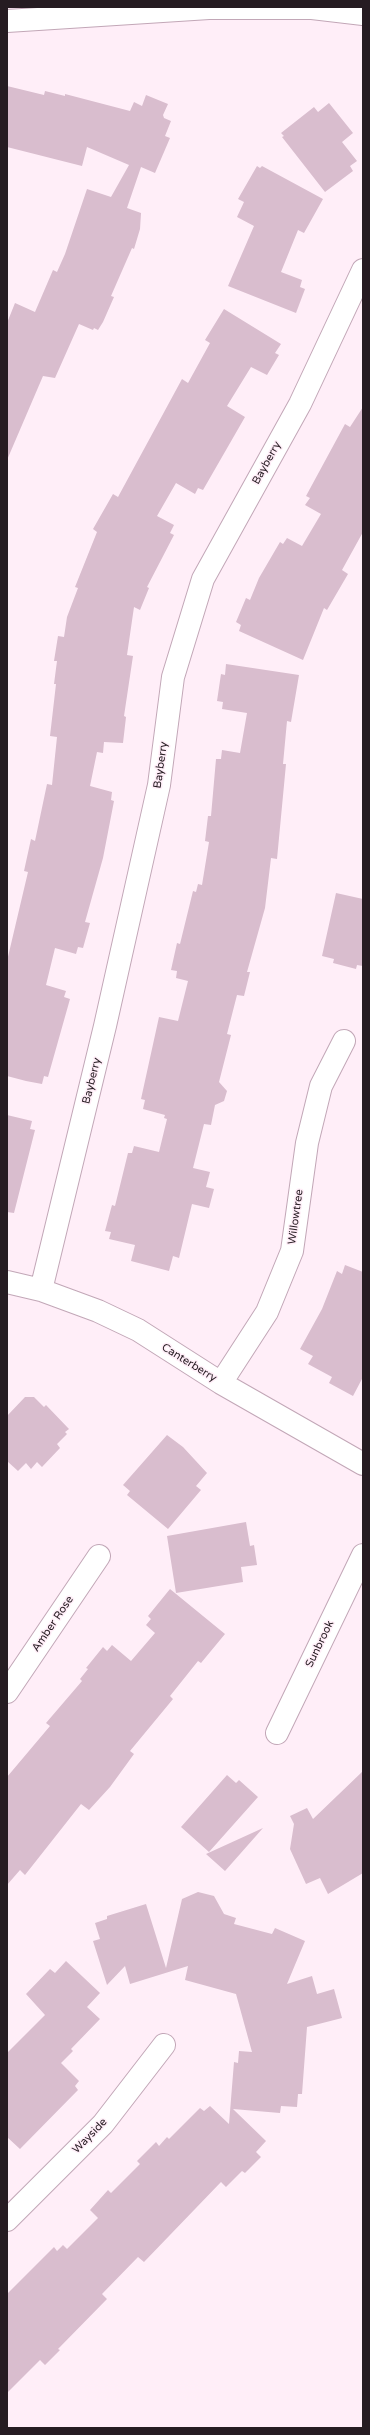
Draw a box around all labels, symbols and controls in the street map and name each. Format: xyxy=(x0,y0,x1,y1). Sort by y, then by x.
street label: Bayberry xyxy=(250,439,284,487)
street label: Bayberry xyxy=(151,741,171,789)
street label: Bayberry xyxy=(80,1057,104,1105)
street label: Willowtree xyxy=(286,1189,306,1245)
street label: Canterberry xyxy=(159,1341,219,1385)
street label: Amber Rose xyxy=(29,1594,77,1654)
street label: Sunbrook xyxy=(303,1618,337,1670)
street label: Wayside xyxy=(70,2116,110,2156)

